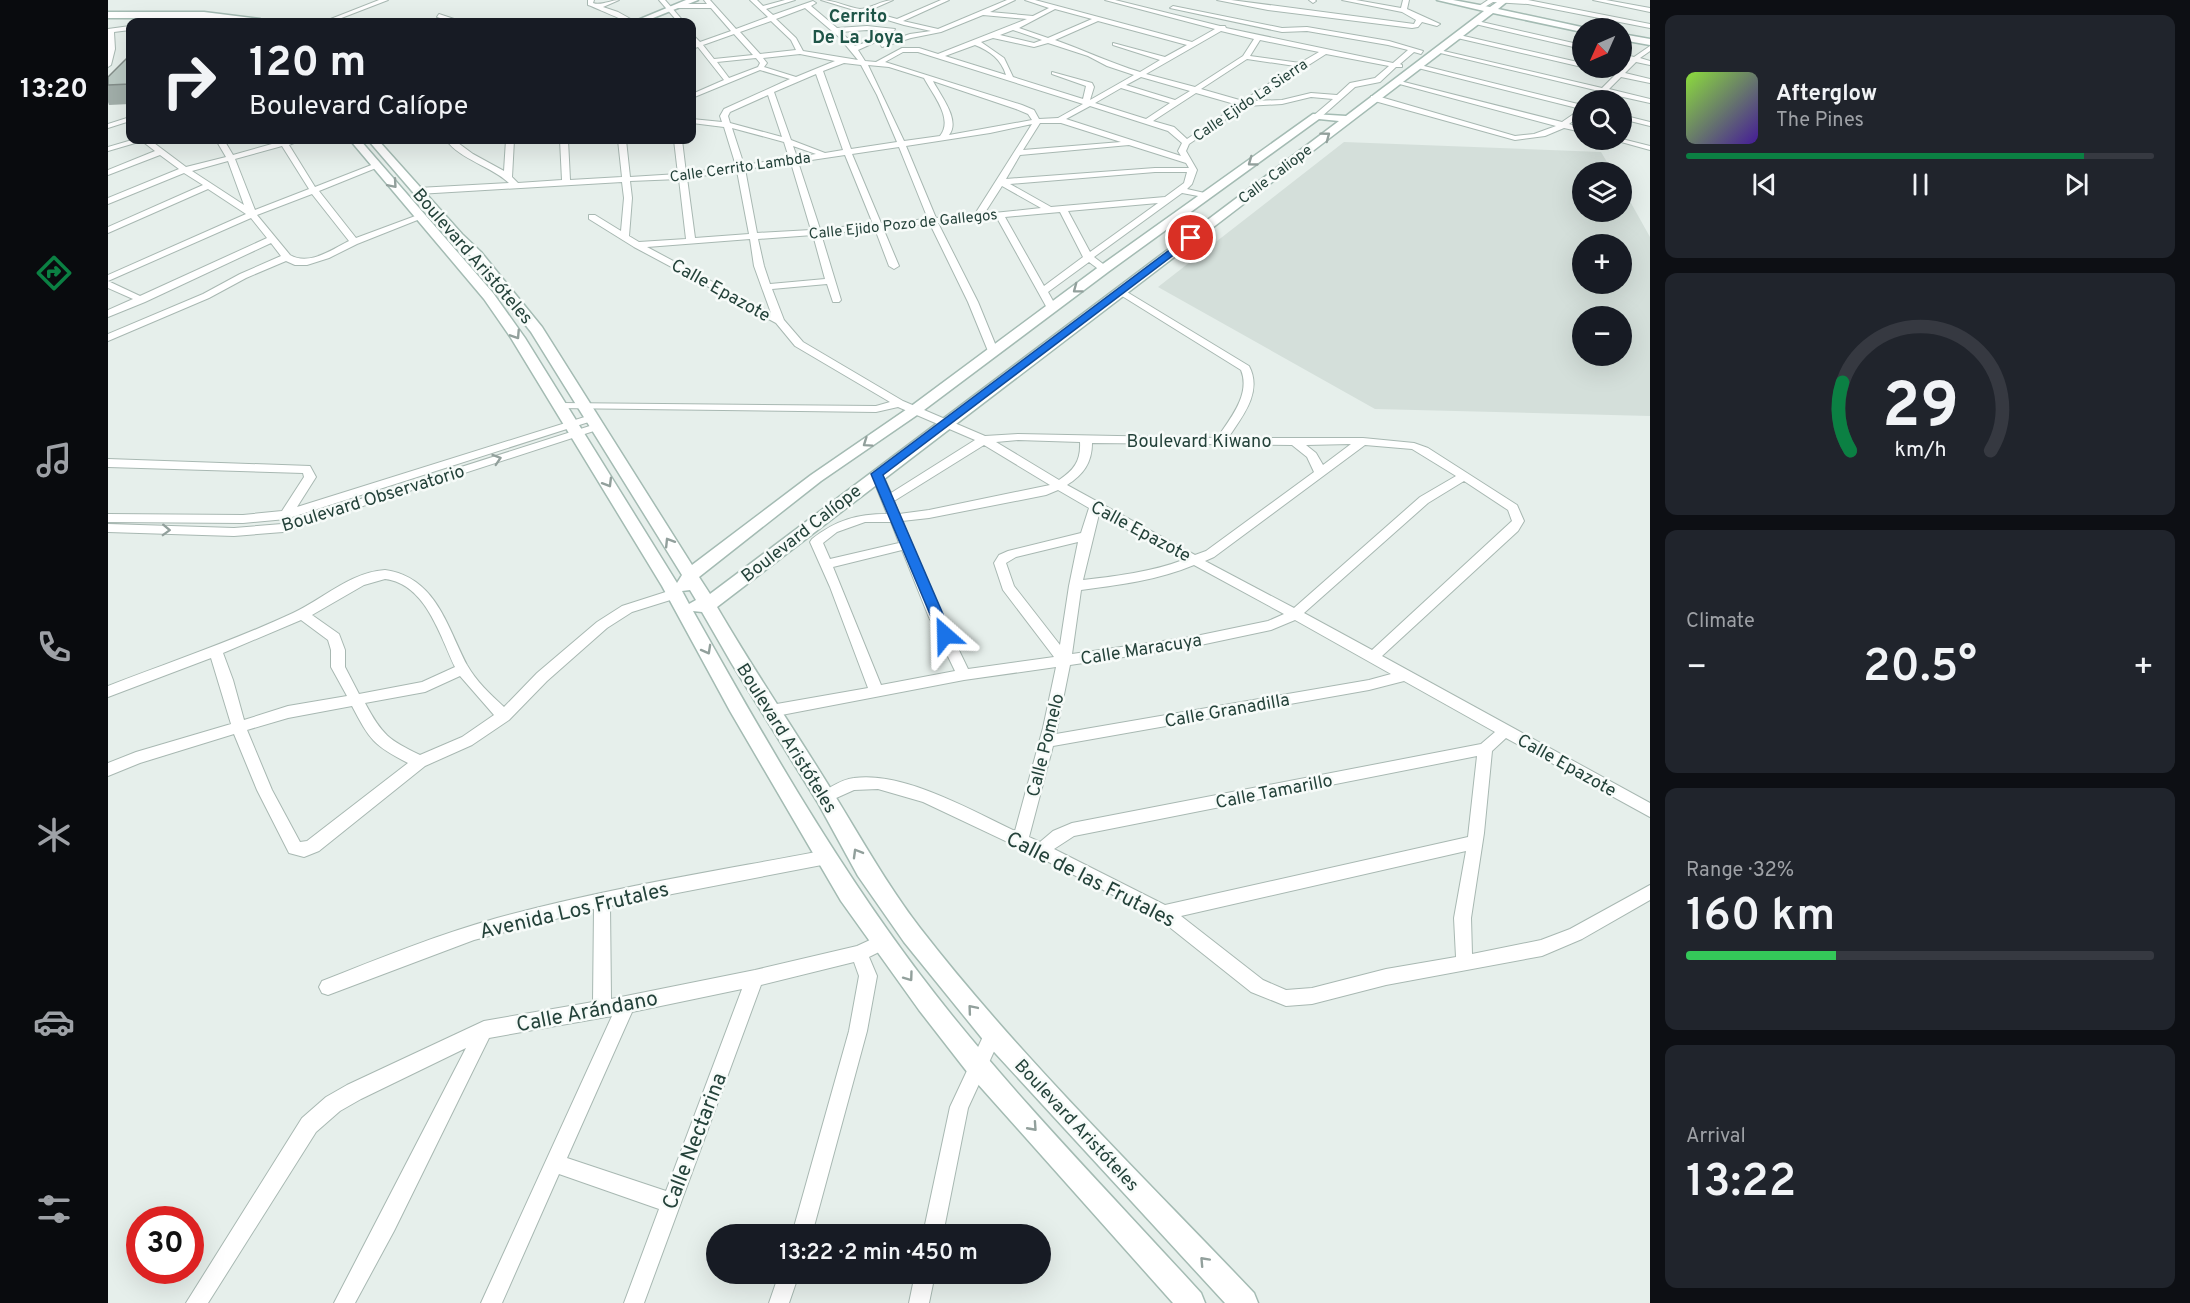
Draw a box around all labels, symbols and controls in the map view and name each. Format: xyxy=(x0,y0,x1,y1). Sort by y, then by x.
district label: Cerrito De La Joya xyxy=(812,6,904,50)
north arrow xyxy=(1572,18,1632,78)
map controls xyxy=(1572,18,1632,366)
text: 120 m xyxy=(249,38,366,91)
icon: right xyxy=(150,42,228,120)
street label: Calle Ejido La Sierra xyxy=(1190,56,1312,147)
text: 13:20 xyxy=(20,73,88,107)
text: Afterglow xyxy=(1776,81,1877,108)
text: Boulevard Calíope xyxy=(249,90,468,124)
button: search xyxy=(1572,90,1632,150)
text: The Pines xyxy=(1776,108,1864,134)
one-way arrow xyxy=(1319,132,1330,143)
street label: Calle Caliope xyxy=(1235,141,1317,209)
street label: Calle Cerrito Lambda xyxy=(669,149,812,188)
one-way arrow xyxy=(1248,155,1259,166)
button: layers xyxy=(1572,162,1632,222)
icon: previous xyxy=(1748,168,1781,201)
icon: pause xyxy=(1904,168,1937,201)
icon: next xyxy=(2060,168,2093,201)
one-way arrow xyxy=(386,177,397,188)
street label: Boulevard Aristóteles xyxy=(407,184,537,330)
street label: Calle Ejido Pozo de Gallegos xyxy=(808,206,998,245)
pin xyxy=(1165,212,1216,263)
icon: arrive xyxy=(1174,221,1207,254)
button: + xyxy=(1572,234,1632,294)
icon: directions xyxy=(33,252,75,294)
street label: Calle Epazote xyxy=(667,255,774,328)
one-way arrow xyxy=(1073,282,1084,293)
button: − xyxy=(1572,306,1632,366)
one-way arrow xyxy=(509,329,521,339)
text: 29 xyxy=(1882,370,1958,449)
street label: Boulevard Kiwano xyxy=(1127,431,1271,454)
one-way arrow xyxy=(862,436,873,447)
text: km/h xyxy=(1894,437,1946,464)
icon: music xyxy=(33,439,75,481)
one-way arrow xyxy=(491,454,502,466)
street label: Boulevard Observatorio xyxy=(279,461,468,538)
one-way arrow xyxy=(600,477,612,487)
street label: Boulevard Calíope xyxy=(737,480,867,588)
street label: Calle Epazote xyxy=(1086,496,1194,568)
one-way arrow xyxy=(162,524,171,536)
one-way arrow xyxy=(665,538,676,549)
position arrow xyxy=(913,603,977,667)
text: Climate xyxy=(1686,609,1755,635)
icon: phone xyxy=(33,626,75,668)
street label: Calle Maracuya xyxy=(1079,630,1203,671)
text: 20.5° xyxy=(1863,640,1977,697)
one-way arrow xyxy=(700,644,711,655)
text: − xyxy=(1686,648,1707,690)
text: + xyxy=(2133,648,2154,690)
street label: Boulevard Aristóteles xyxy=(730,660,841,818)
street label: Calle Granadilla xyxy=(1163,689,1292,734)
street label: Calle Pomelo xyxy=(1023,691,1070,799)
street label: Calle Epazote xyxy=(1513,730,1620,803)
street label: Calle Tamarillo xyxy=(1214,770,1335,815)
icon: climate xyxy=(33,814,75,856)
street label: Calle de las Frutales xyxy=(1001,826,1180,935)
one-way arrow xyxy=(852,849,864,859)
text: Range · 32% xyxy=(1686,858,1794,884)
street label: Avenida Los Frutales xyxy=(477,877,672,946)
text: 160 km xyxy=(1686,889,1835,946)
one-way arrow xyxy=(901,970,912,981)
street label: Calle Arándano xyxy=(514,986,660,1039)
icon: car xyxy=(33,1001,75,1043)
one-way arrow xyxy=(969,1005,980,1016)
street label: Boulevard Aristóteles xyxy=(1009,1055,1143,1197)
street label: Calle Nectarina xyxy=(657,1069,734,1214)
one-way arrow xyxy=(1026,1120,1037,1131)
text: Arrival xyxy=(1686,1124,1746,1150)
text: 13:22 xyxy=(1686,1155,1796,1212)
icon: filters xyxy=(33,1188,75,1230)
speed limit sign: 30 xyxy=(126,1206,204,1284)
text: 13:22 · 2 min · 450 m xyxy=(779,1240,978,1267)
one-way arrow xyxy=(1200,1257,1211,1267)

